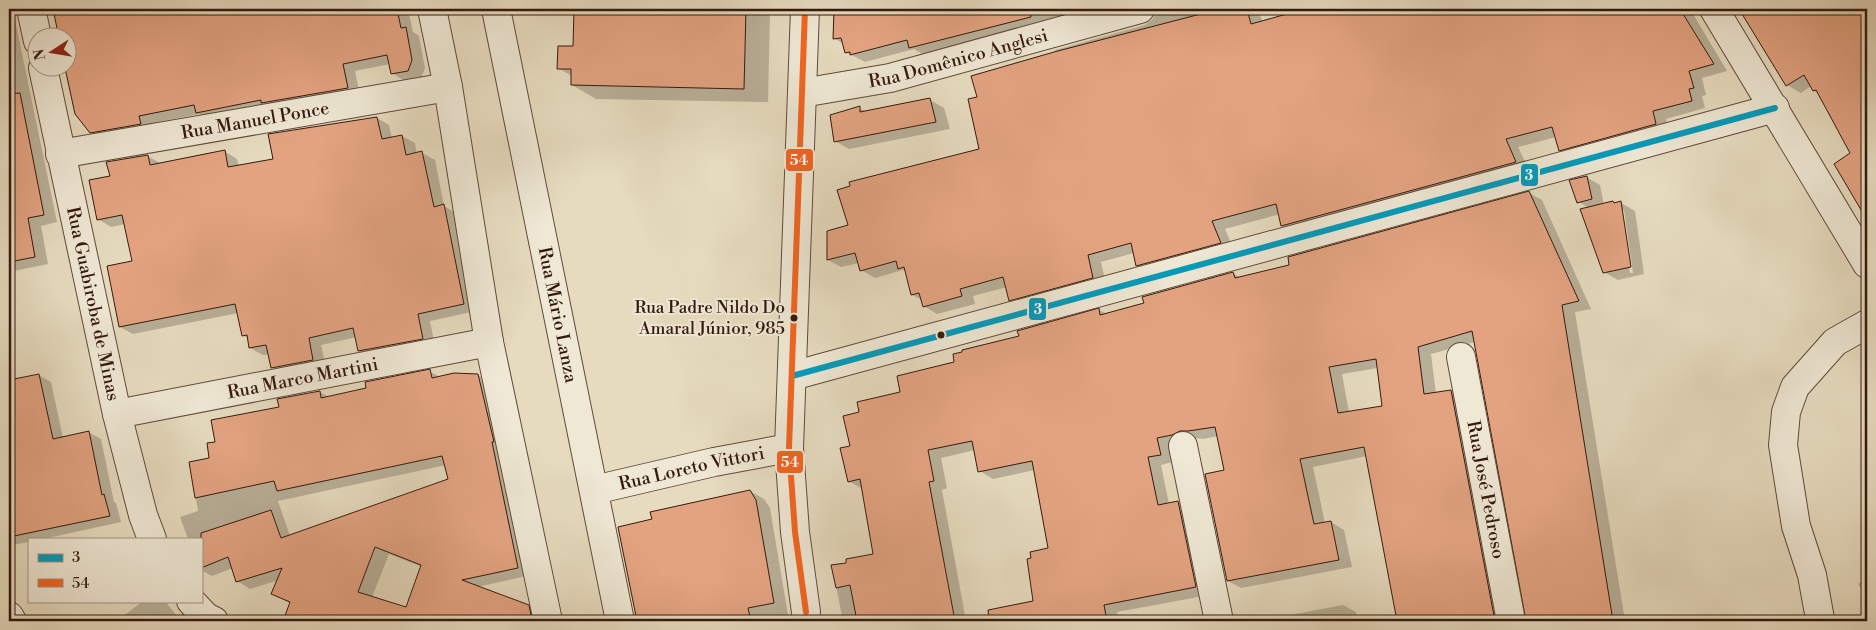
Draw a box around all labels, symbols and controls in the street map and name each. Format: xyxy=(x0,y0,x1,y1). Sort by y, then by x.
street label: Rua Domênico Anglesi xyxy=(867,23,1050,93)
north arrow xyxy=(28,28,78,78)
text: N xyxy=(30,47,50,62)
street label: Rua Manuel Ponce xyxy=(179,96,331,144)
line badge: 54 xyxy=(785,148,814,172)
text: 54 xyxy=(790,152,808,170)
line badge: 3 xyxy=(1520,163,1539,187)
text: 3 xyxy=(1525,167,1533,185)
street label: Rua Guabiroba de Minas xyxy=(61,205,125,403)
street label: Rua Mário Lanza xyxy=(533,245,583,386)
place label: Rua Padre Nildo Do Amaral Júnior, 985 xyxy=(634,297,785,340)
line badge: 3 xyxy=(1028,297,1047,321)
text: 3 xyxy=(1034,301,1042,319)
marker: Rua Padre Nildo Do Amaral Júnior, 985 xyxy=(789,313,799,323)
unlabelled marker xyxy=(936,330,946,340)
street label: Rua Marco Martini xyxy=(225,352,380,404)
street label: Rua José Pedroso xyxy=(1462,419,1510,561)
street label: Rua Loreto Vittori xyxy=(616,441,766,495)
line badge: 54 xyxy=(776,450,804,474)
text: 54 xyxy=(781,454,799,472)
legend xyxy=(28,538,202,602)
text: 3 xyxy=(72,548,80,567)
text: 54 xyxy=(72,574,90,593)

